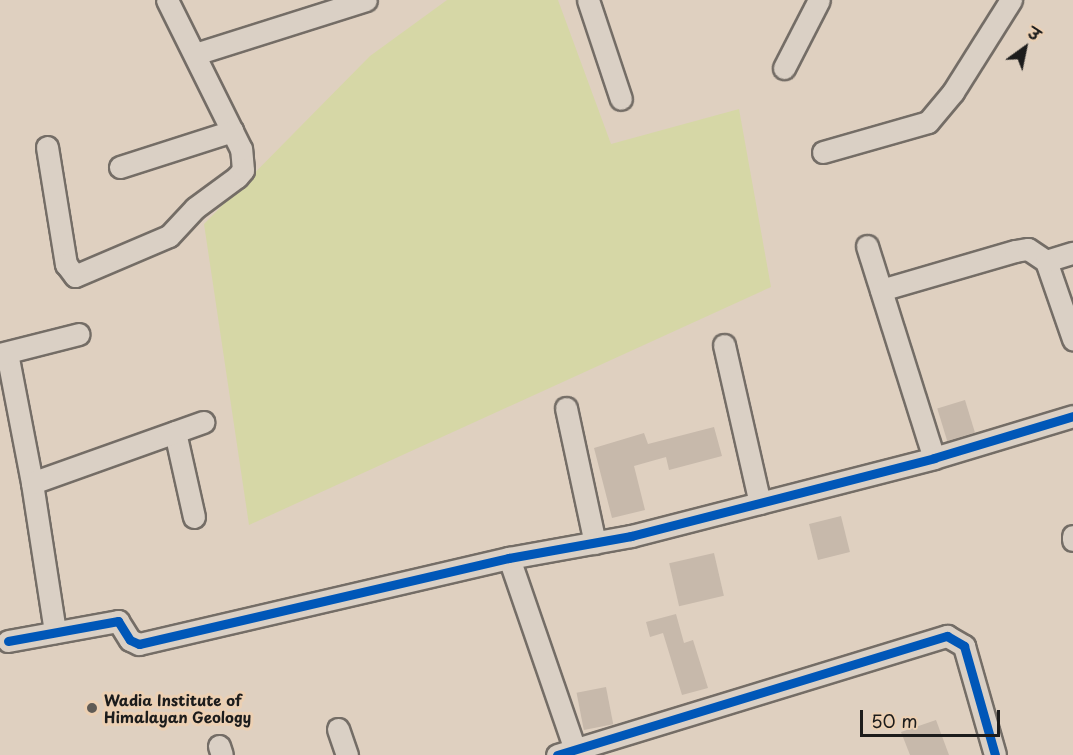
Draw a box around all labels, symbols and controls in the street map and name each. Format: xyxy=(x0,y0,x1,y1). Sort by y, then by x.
north arrow xyxy=(995,18,1055,78)
text: उ xyxy=(1024,20,1046,46)
place label: Wadia Institute of Himalayan Geology xyxy=(104,690,251,725)
scale bar xyxy=(863,698,1002,736)
marker: Wadia Institute of Himalayan Geology xyxy=(85,701,99,715)
text: 50 m xyxy=(871,707,918,734)

